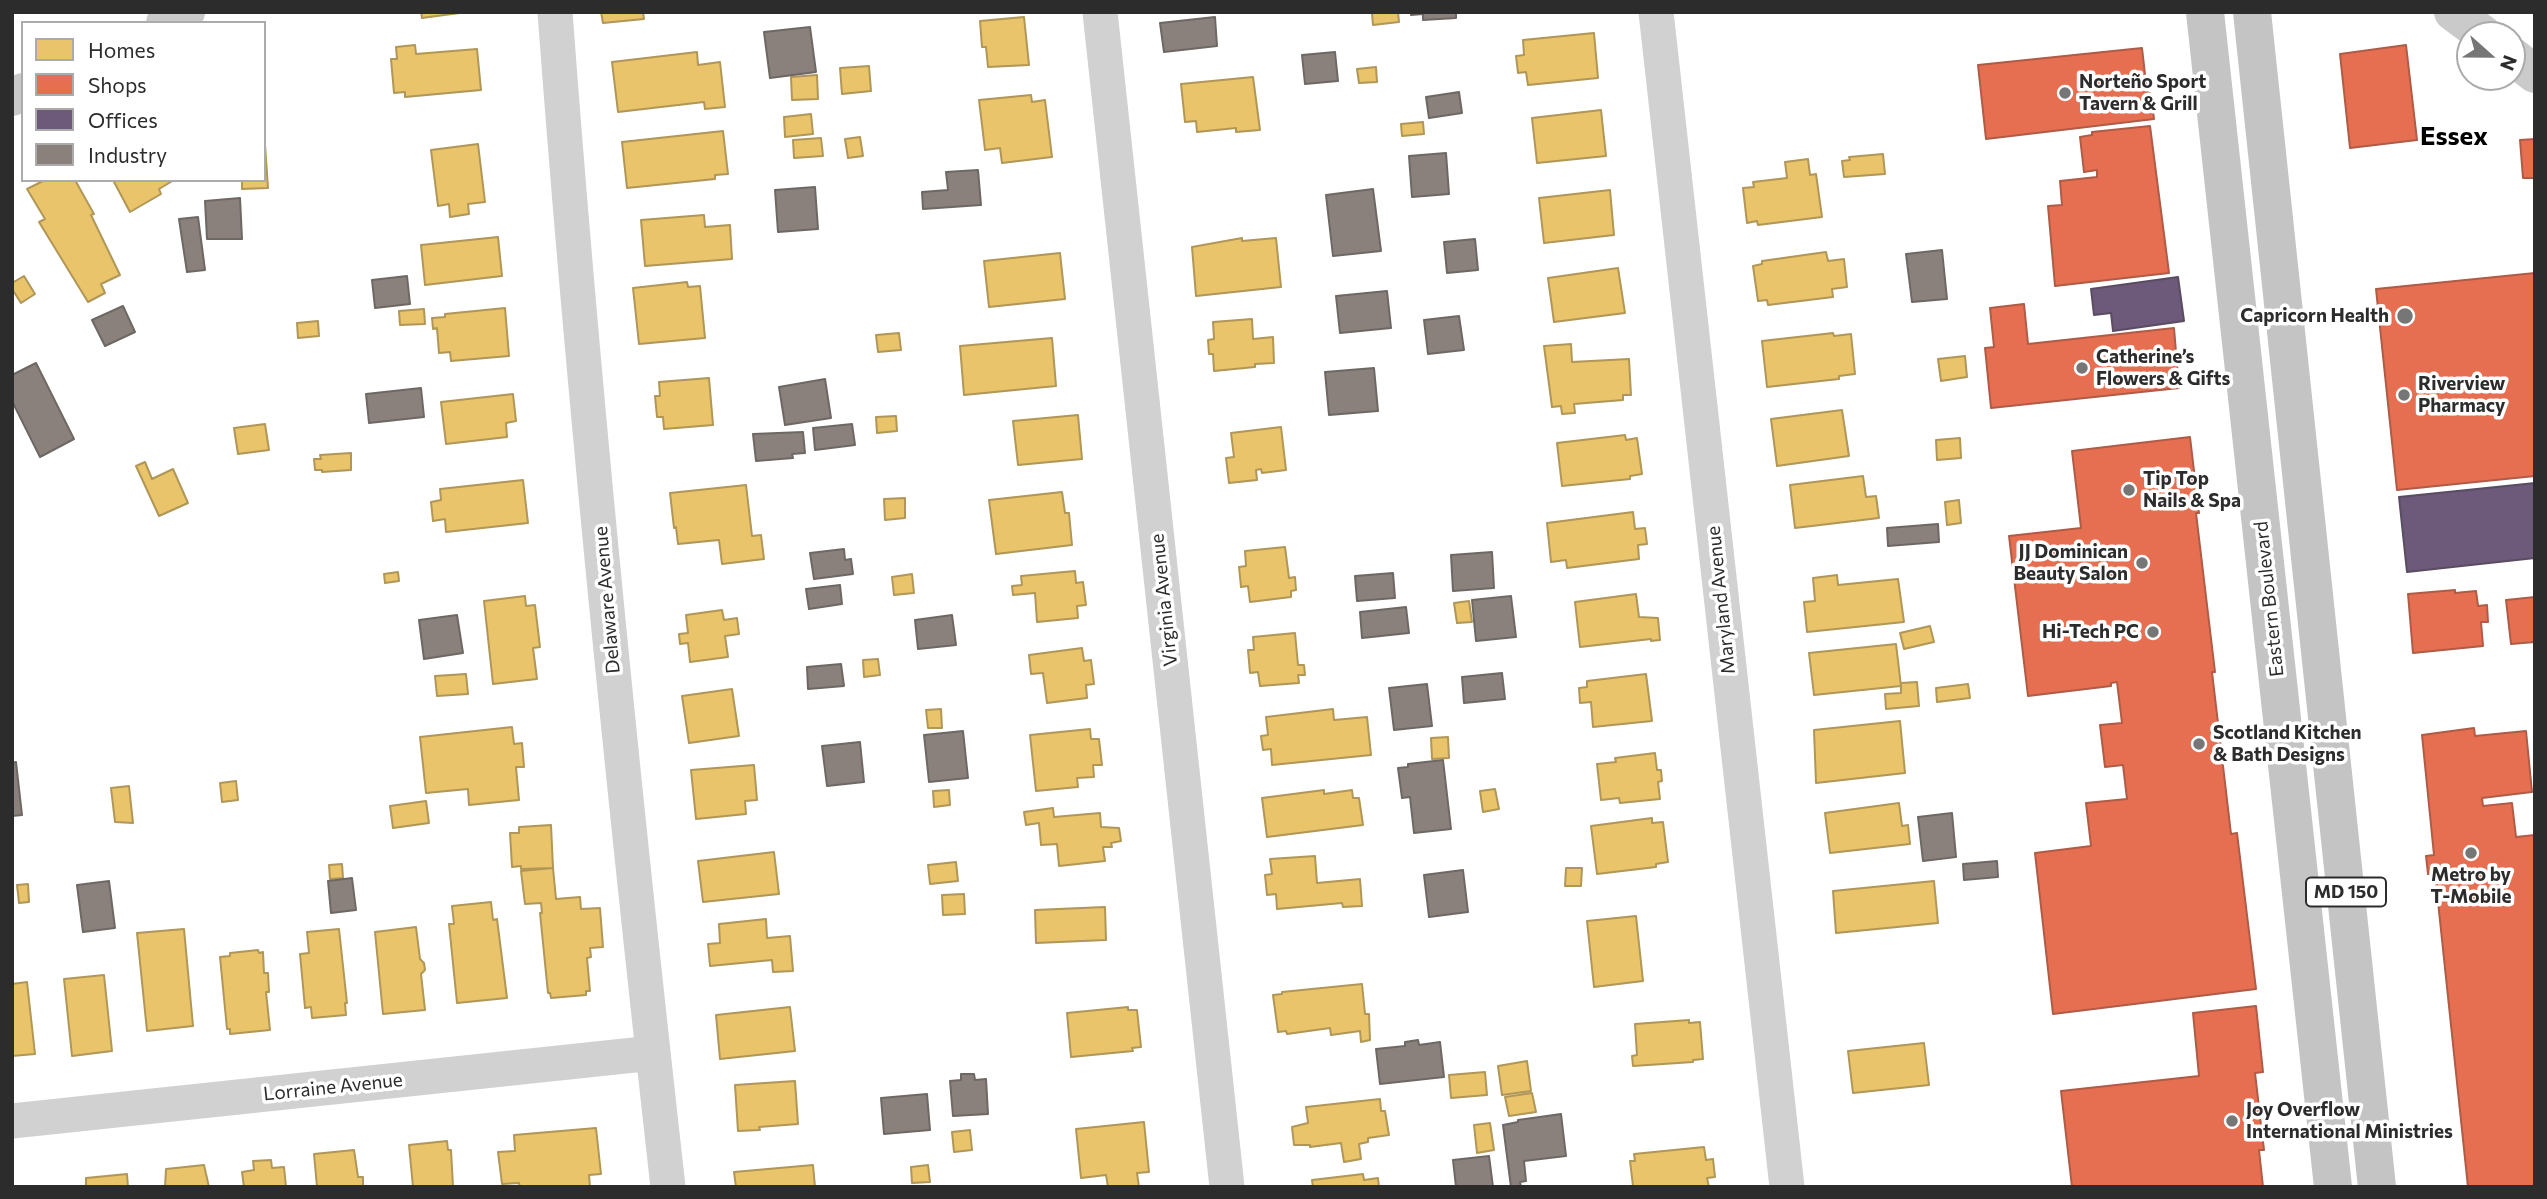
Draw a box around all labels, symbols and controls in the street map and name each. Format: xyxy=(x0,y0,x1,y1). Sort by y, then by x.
legend xyxy=(21,21,266,182)
north arrow xyxy=(2456,21,2526,91)
text: Homes xyxy=(88,37,155,62)
text: N xyxy=(2496,52,2523,74)
place label: Norteño Sport Tavern & Grill xyxy=(2079,71,2206,115)
text: Shops xyxy=(88,72,147,97)
marker: Norteño Sport Tavern & Grill xyxy=(2057,85,2073,101)
text: Offices xyxy=(88,107,158,132)
district label: Essex xyxy=(2420,120,2488,152)
text: Industry xyxy=(88,142,167,167)
place label: Capricorn Health xyxy=(2240,305,2389,327)
marker: Capricorn Health xyxy=(2395,306,2415,326)
place label: Catherine’s Flowers & Gifts xyxy=(2096,346,2230,390)
marker: Catherine’s Flowers & Gifts xyxy=(2074,360,2090,376)
place label: Riverview Pharmacy xyxy=(2418,373,2505,417)
marker: Riverview Pharmacy xyxy=(2396,387,2412,403)
place label: Tip Top Nails & Spa xyxy=(2143,468,2241,512)
marker: Tip Top Nails & Spa xyxy=(2121,482,2137,498)
street label: Eastern Boulevard xyxy=(2250,520,2288,678)
street label: Delaware Avenue xyxy=(589,525,625,675)
street label: Maryland Avenue xyxy=(1702,525,1740,675)
street label: Virginia Avenue xyxy=(1146,532,1182,668)
place label: JJ Dominican Beauty Salon xyxy=(2014,541,2128,585)
marker: JJ Dominican Beauty Salon xyxy=(2134,555,2150,571)
place label: Hi-Tech PC xyxy=(2042,621,2139,643)
marker: Hi-Tech PC xyxy=(2145,624,2161,640)
place label: Scotland Kitchen & Bath Designs xyxy=(2213,722,2362,766)
marker: Scotland Kitchen & Bath Designs xyxy=(2191,736,2207,752)
marker: Metro by T-Mobile xyxy=(2463,845,2479,861)
place label: Metro by T-Mobile xyxy=(2431,864,2511,908)
road number: MD 150 xyxy=(2306,878,2386,906)
street label: Lorraine Avenue xyxy=(262,1068,404,1106)
place label: Joy Overflow International Ministries xyxy=(2246,1099,2453,1143)
marker: Joy Overflow International Ministries xyxy=(2224,1113,2240,1129)

